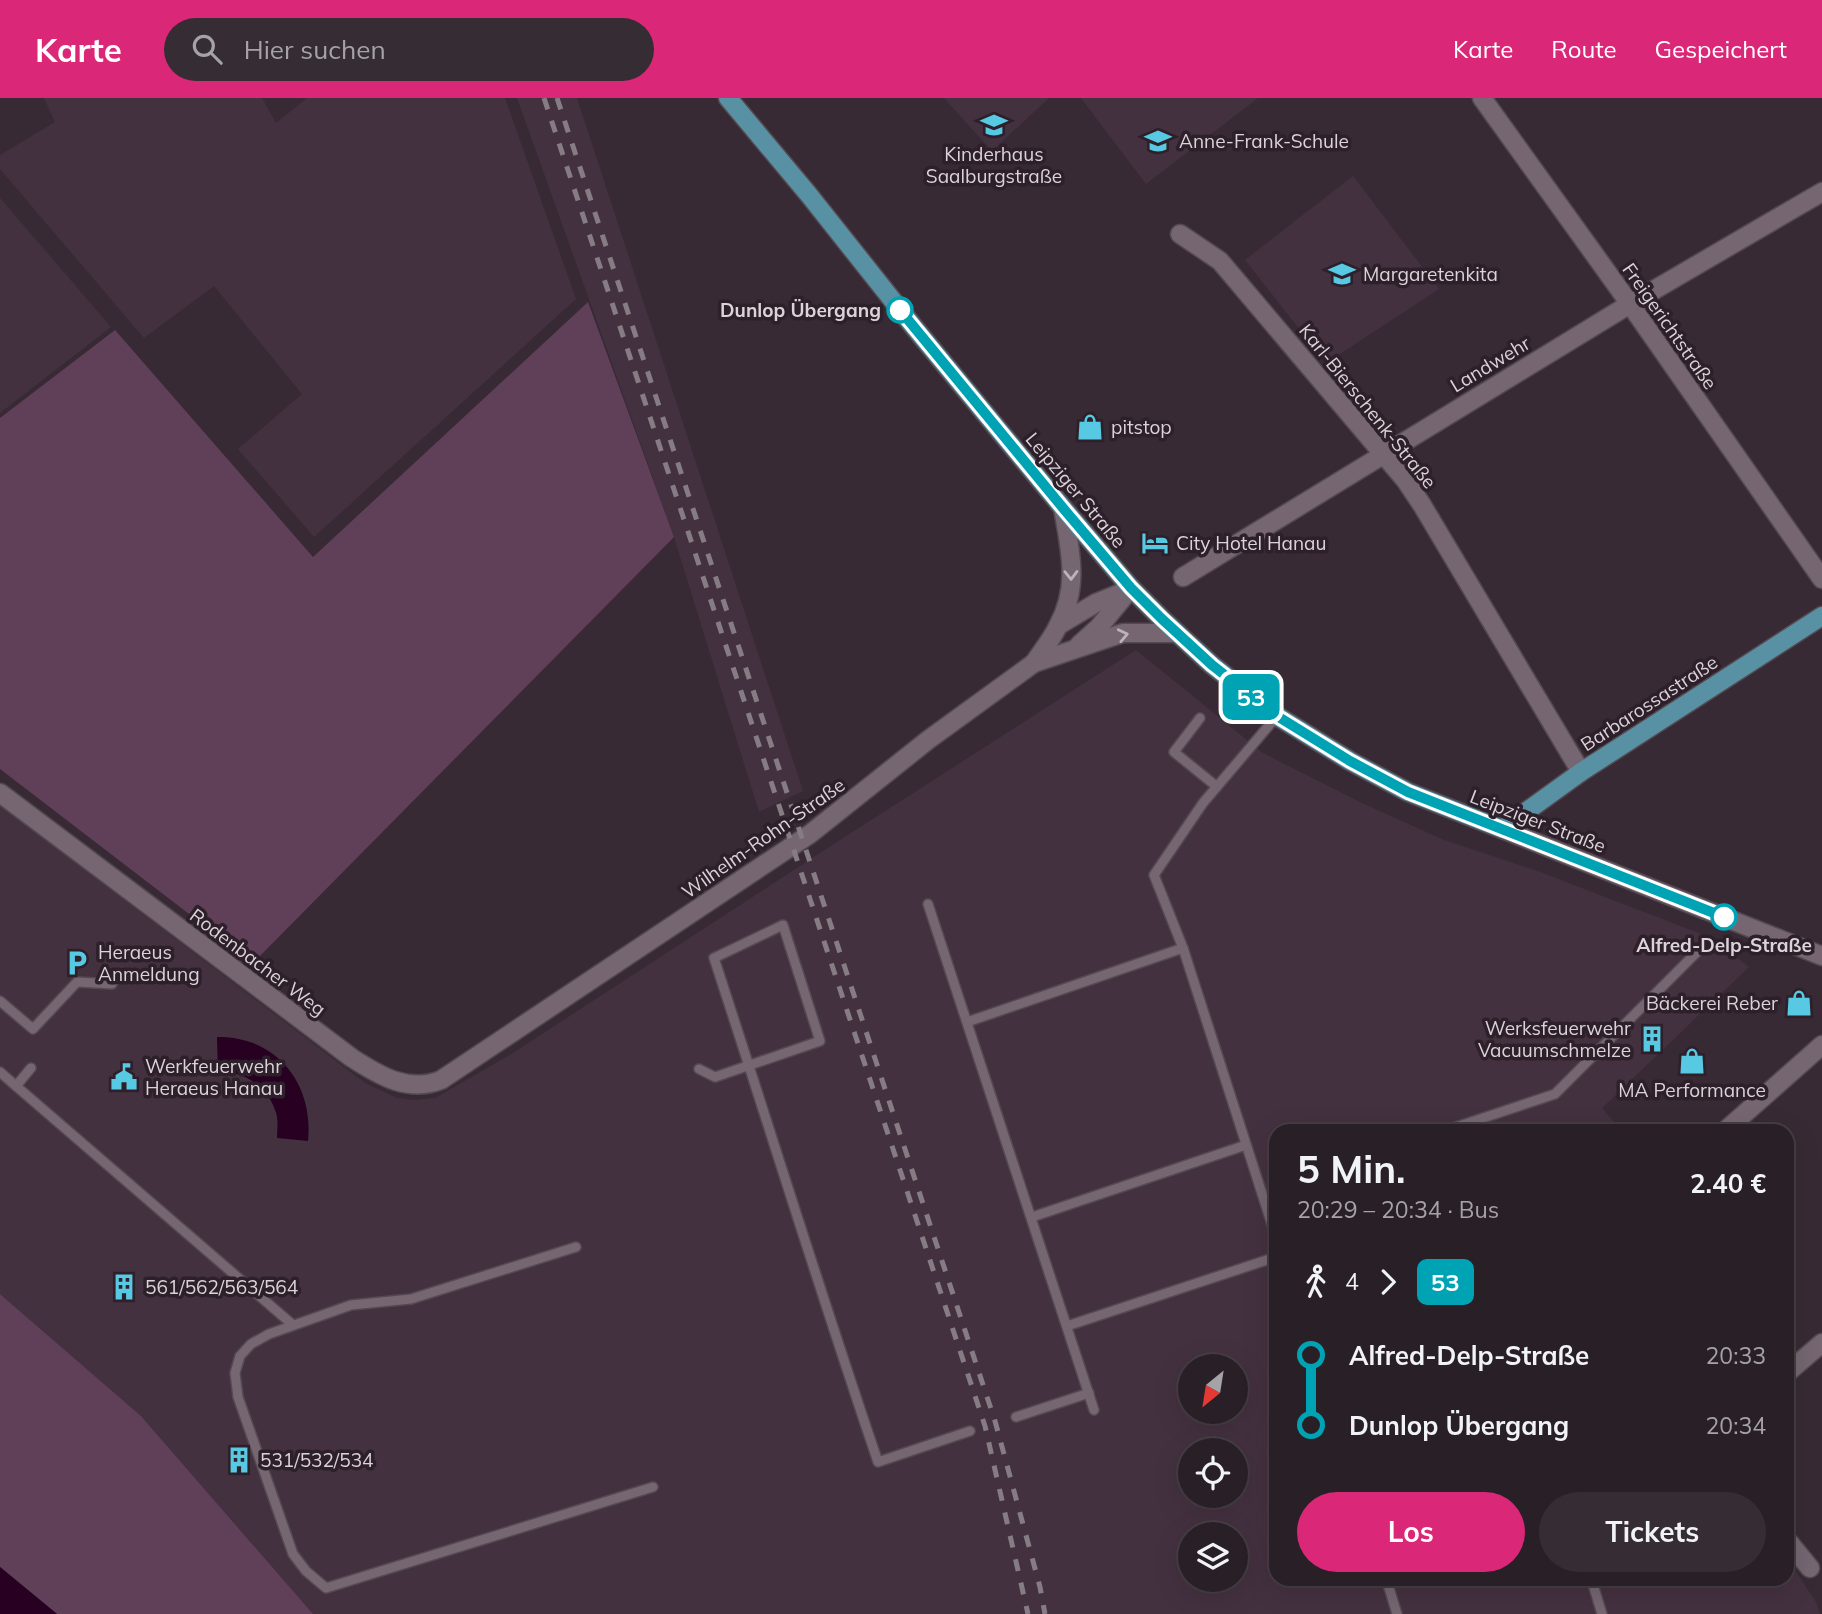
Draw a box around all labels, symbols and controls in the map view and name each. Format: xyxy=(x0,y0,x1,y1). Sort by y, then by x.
search box xyxy=(164,18,654,81)
text: Karte xyxy=(35,29,122,70)
icon: search xyxy=(188,30,226,68)
text: Hier suchen xyxy=(244,33,386,66)
text: Karte xyxy=(1453,34,1513,64)
text: Route xyxy=(1551,34,1617,64)
text: Gespeichert xyxy=(1655,34,1787,64)
school or university icon: Kinderhaus Saalburgstraße xyxy=(979,110,1009,140)
school or university icon: Anne-Frank-Schule xyxy=(1143,126,1173,156)
place label: Anne-Frank-Schule xyxy=(1179,129,1349,153)
place label: Kinderhaus Saalburgstraße xyxy=(926,142,1062,188)
street label: Freigerichtstraße xyxy=(1617,258,1723,394)
school or university icon: Margaretenkita xyxy=(1327,259,1357,289)
place label: Margaretenkita xyxy=(1363,262,1498,286)
marker: Dunlop Übergang xyxy=(887,297,913,323)
place label: Dunlop Übergang xyxy=(720,298,881,322)
street label: Karl-Bierschenk-Straße xyxy=(1294,319,1442,493)
street label: Landwehr xyxy=(1446,331,1534,397)
shop icon: pitstop xyxy=(1075,412,1105,442)
place label: pitstop xyxy=(1111,415,1172,439)
street label: Leipziger Straße xyxy=(1021,427,1131,553)
hotel icon: City Hotel Hanau xyxy=(1140,528,1170,558)
place label: City Hotel Hanau xyxy=(1176,531,1326,555)
one-way arrow xyxy=(1064,570,1079,581)
one-way arrow xyxy=(1116,629,1128,644)
street label: Barbarossastraße xyxy=(1576,650,1722,756)
line badge: 53 xyxy=(1220,674,1282,720)
text: 53 xyxy=(1237,682,1265,712)
street label: Wilhelm-Rohn-Straße xyxy=(677,773,849,903)
street label: Leipziger Straße xyxy=(1467,784,1609,858)
street label: Rodenbacher Weg xyxy=(185,903,331,1021)
marker: Alfred-Delp-Straße xyxy=(1711,904,1737,930)
place label: Alfred-Delp-Straße xyxy=(1636,933,1812,957)
place label: Heraeus Anmeldung xyxy=(98,940,200,986)
parking icon: Heraeus Anmeldung xyxy=(62,948,92,978)
shop icon: Bäckerei Reber xyxy=(1784,988,1814,1018)
place label: Bäckerei Reber xyxy=(1646,991,1778,1015)
place label: Werksfeuerwehr Vacuumschmelze xyxy=(1478,1016,1631,1062)
building icon: Werksfeuerwehr Vacuumschmelze xyxy=(1637,1024,1667,1054)
shop icon: MA Performance xyxy=(1677,1046,1707,1076)
place label: Werkfeuerwehr Heraeus Hanau xyxy=(145,1054,283,1100)
public building icon: Werkfeuerwehr Heraeus Hanau xyxy=(109,1062,139,1092)
place label: MA Performance xyxy=(1618,1078,1766,1102)
text: 5 Min. xyxy=(1297,1145,1406,1193)
text: 2.40 € xyxy=(1690,1167,1766,1200)
text: 20:29 – 20:34 · Bus xyxy=(1297,1195,1499,1224)
icon: walk xyxy=(1297,1263,1335,1301)
icon: forward xyxy=(1369,1263,1407,1301)
text: 4 xyxy=(1345,1267,1359,1296)
text: 53 xyxy=(1431,1267,1460,1297)
building icon: 561/562/563/564 xyxy=(109,1272,139,1302)
place label: 561/562/563/564 xyxy=(145,1275,298,1299)
text: Alfred-Delp-Straße xyxy=(1349,1339,1589,1372)
text: 20:33 xyxy=(1706,1341,1766,1370)
north arrow xyxy=(1178,1354,1248,1424)
map controls xyxy=(1178,1354,1248,1592)
text: Dunlop Übergang xyxy=(1349,1409,1569,1442)
text: 20:34 xyxy=(1706,1411,1766,1440)
button: locate xyxy=(1178,1438,1248,1508)
building icon: 531/532/534 xyxy=(224,1445,254,1475)
place label: 531/532/534 xyxy=(260,1448,373,1472)
button: Los xyxy=(1297,1492,1525,1572)
button: Tickets xyxy=(1539,1492,1766,1572)
button: layers xyxy=(1178,1522,1248,1592)

